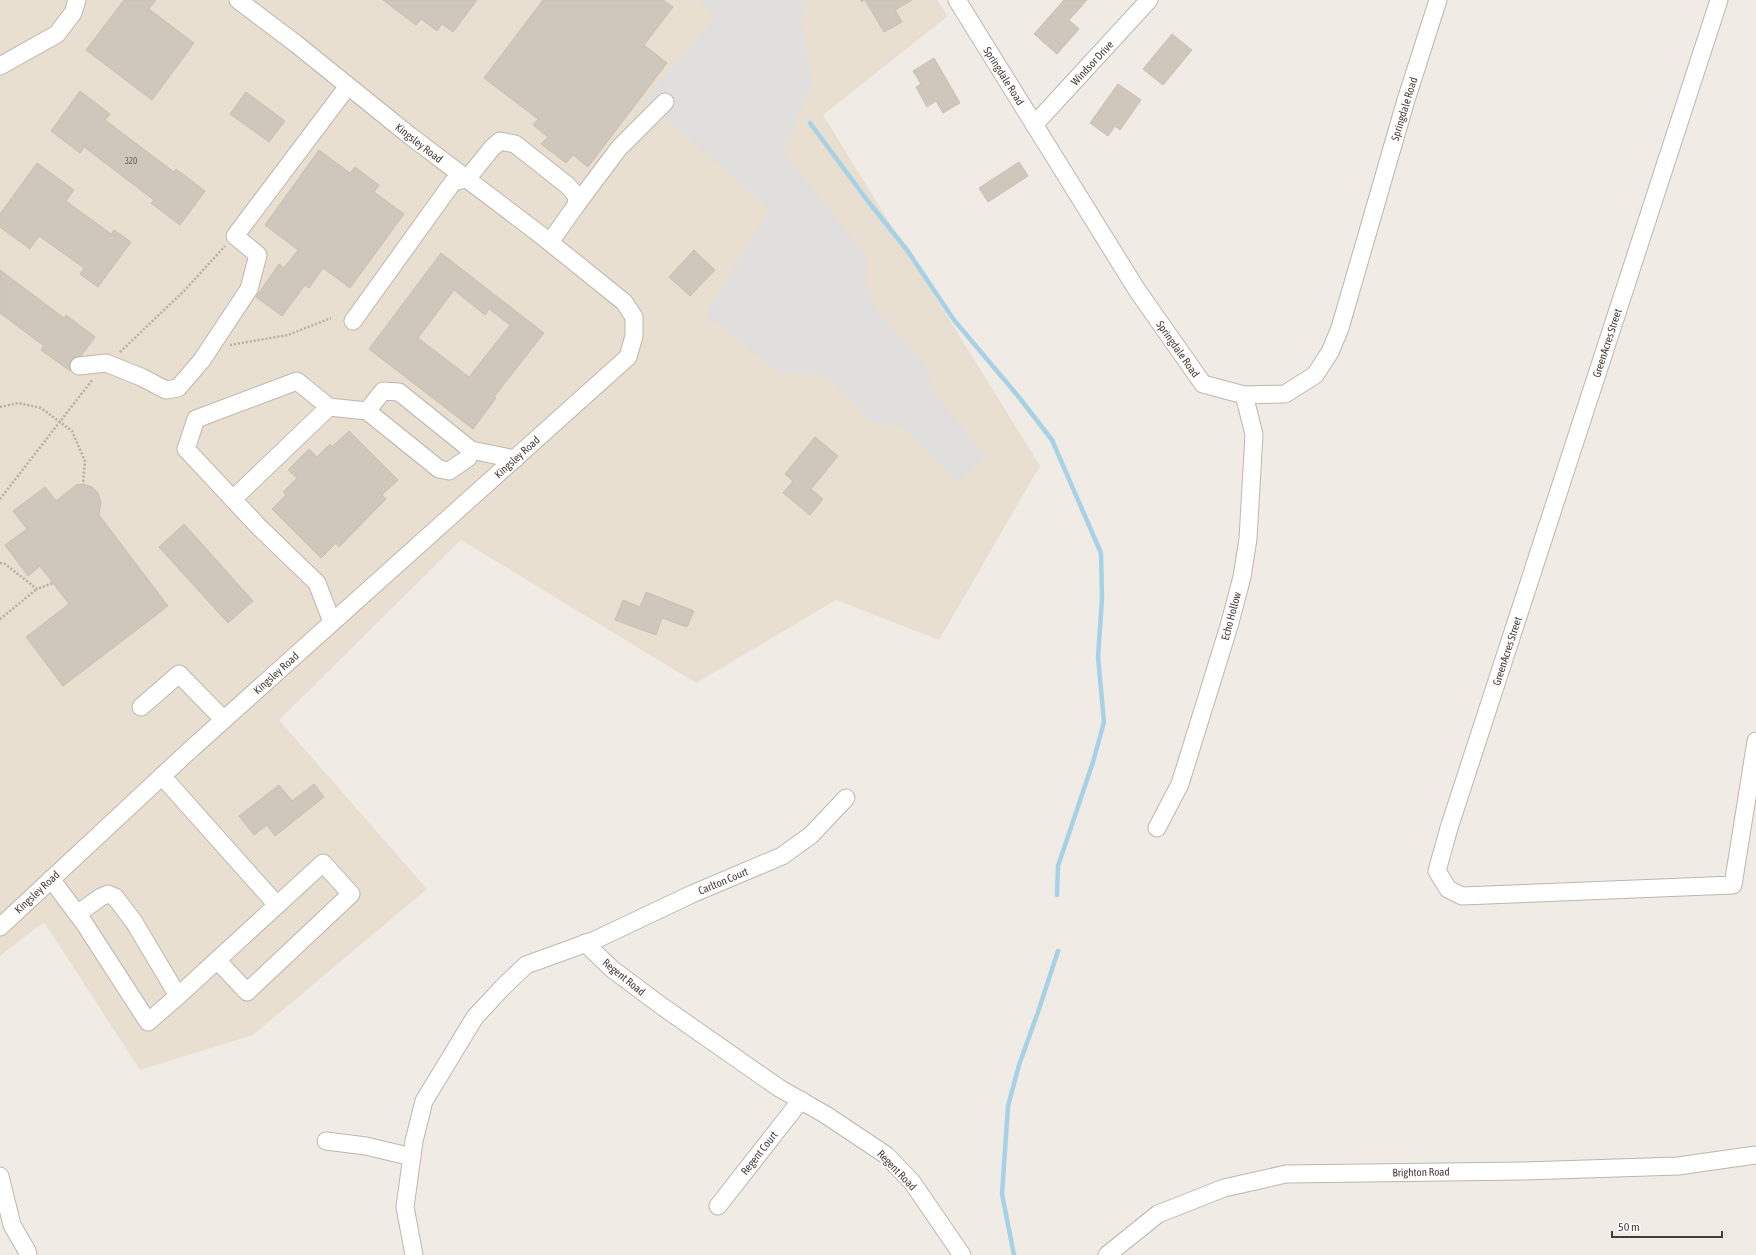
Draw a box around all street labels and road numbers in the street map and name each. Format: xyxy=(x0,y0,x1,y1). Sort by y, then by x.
street label: Windsor Drive xyxy=(1068,38,1116,88)
street label: Springdale Road xyxy=(981,45,1027,107)
street label: Springdale Road xyxy=(1389,76,1419,142)
street label: Kingsley Road xyxy=(393,121,445,165)
street label: GreenAcres Street xyxy=(1590,307,1624,379)
street label: Springdale Road xyxy=(1154,318,1202,380)
street label: Kingsley Road xyxy=(492,434,542,480)
street label: Echo Hollow xyxy=(1219,590,1243,642)
street label: GreenAcres Street xyxy=(1490,615,1524,687)
street label: Kingsley Road xyxy=(251,650,301,696)
street label: Carlton Court xyxy=(696,865,750,897)
street label: Kingsley Road xyxy=(12,868,62,916)
street label: Regent Road xyxy=(600,956,648,998)
street label: Regent Court xyxy=(738,1129,780,1177)
street label: Regent Road xyxy=(875,1147,919,1193)
street label: Brighton Road xyxy=(1392,1166,1450,1178)

